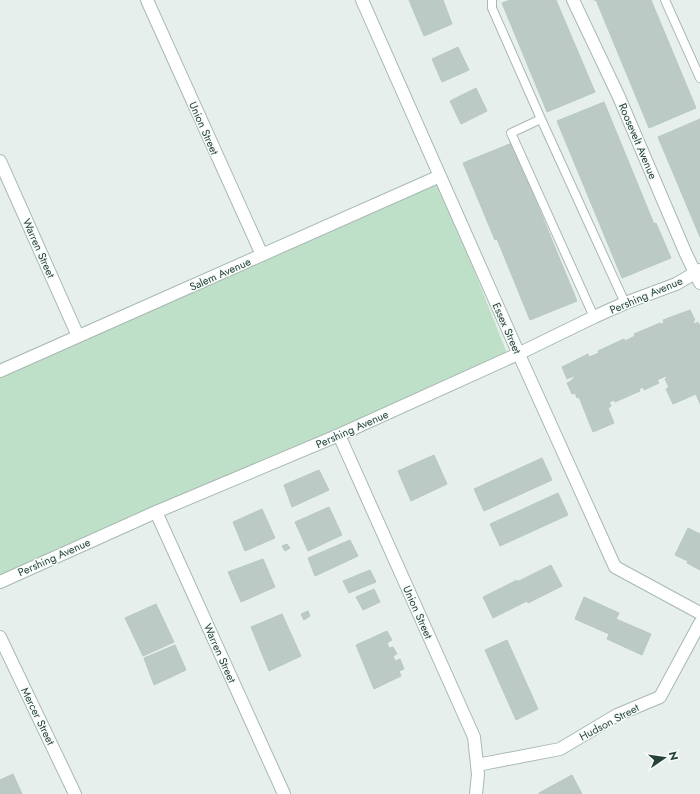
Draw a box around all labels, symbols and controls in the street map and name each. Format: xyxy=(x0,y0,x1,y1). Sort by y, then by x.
street label: Union Street xyxy=(185,99,223,158)
street label: Roosevelt Avenue xyxy=(615,101,661,182)
street label: Warren Street xyxy=(19,216,59,281)
street label: Salem Avenue xyxy=(187,253,254,295)
street label: Pershing Avenue xyxy=(607,272,685,318)
street label: Essex Street xyxy=(489,300,526,357)
street label: Pershing Avenue xyxy=(313,406,391,452)
street label: Pershing Avenue xyxy=(15,534,93,580)
street label: Union Street xyxy=(399,583,437,642)
street label: Warren Street xyxy=(200,621,240,686)
street label: Mercer Street xyxy=(17,684,59,748)
street label: Hudson Street xyxy=(576,699,642,744)
north arrow xyxy=(644,738,684,778)
text: N xyxy=(665,750,683,762)

